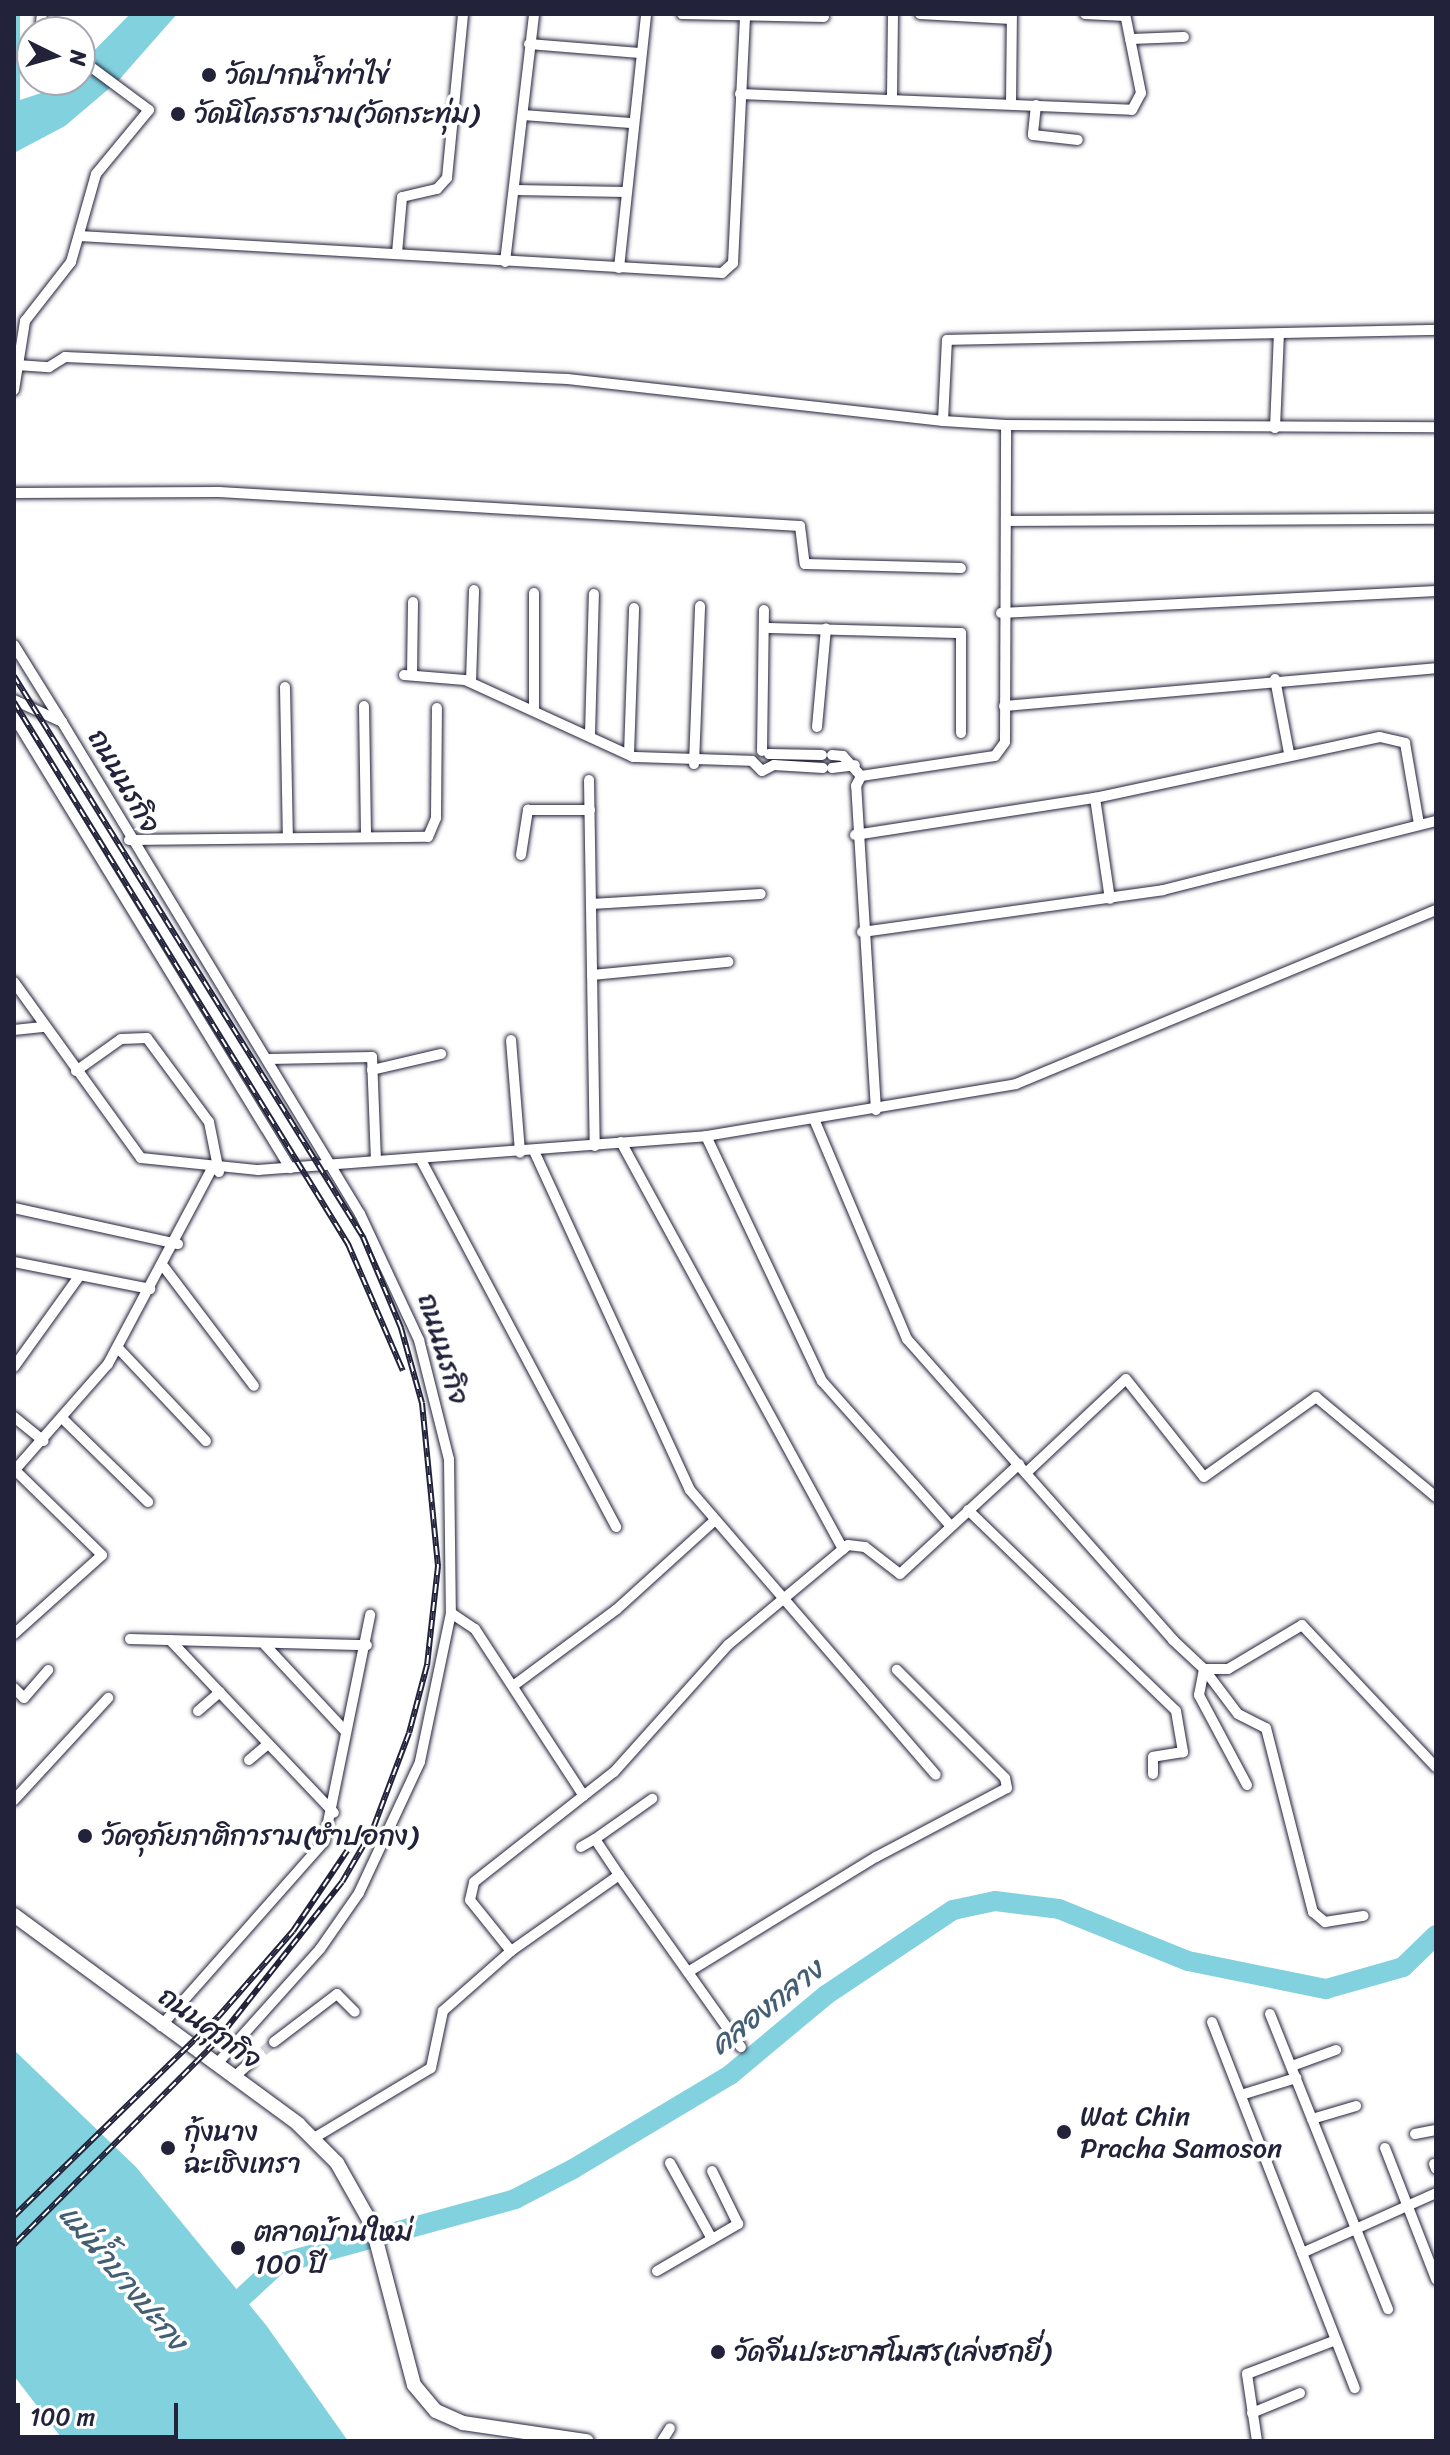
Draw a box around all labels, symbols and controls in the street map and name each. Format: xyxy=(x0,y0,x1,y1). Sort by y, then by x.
north arrow xyxy=(16,16,96,96)
text: N xyxy=(58,49,99,67)
place label: วัดปากน้ำท่าไข่ xyxy=(225,58,390,92)
marker: วัดปากน้ำท่าไข่ xyxy=(200,66,218,84)
place label: วัดนิโครธาราม(วัดกระทุ่ม) xyxy=(194,97,479,131)
marker: วัดนิโครธาราม(วัดกระทุ่ม) xyxy=(169,105,187,123)
street label: ถนนนรกิจ xyxy=(81,723,167,839)
street label: ถนนนรกิจ xyxy=(410,1289,476,1409)
place label: วัดอุภัยภาติการาม(ซำปอกง) xyxy=(101,1819,418,1853)
marker: วัดอุภัยภาติการาม(ซำปอกง) xyxy=(76,1827,94,1845)
water label: คลองกลาง xyxy=(702,1952,830,2062)
street label: ถนนศุภกิจ xyxy=(152,1979,268,2077)
place label: Wat Chin Pracha Samoson xyxy=(1080,2099,1282,2165)
place label: กุ้งนาง ฉะเชิงเทรา xyxy=(184,2115,301,2181)
marker: Wat Chin Pracha Samoson xyxy=(1055,2123,1073,2141)
marker: กุ้งนาง ฉะเชิงเทรา xyxy=(159,2139,177,2157)
water label: แม่น้ำบางปะกง xyxy=(52,2197,194,2357)
place label: ตลาดบ้านใหม่ 100 ปี xyxy=(254,2215,413,2281)
marker: ตลาดบ้านใหม่ 100 ปี xyxy=(229,2239,247,2257)
place label: วัดจีนประชาสโมสร(เล่งฮกยี่) xyxy=(734,2335,1051,2369)
marker: วัดจีนประชาสโมสร(เล่งฮกยี่) xyxy=(709,2343,727,2361)
scale bar xyxy=(20,2387,182,2437)
text: 100 m xyxy=(30,2396,95,2438)

